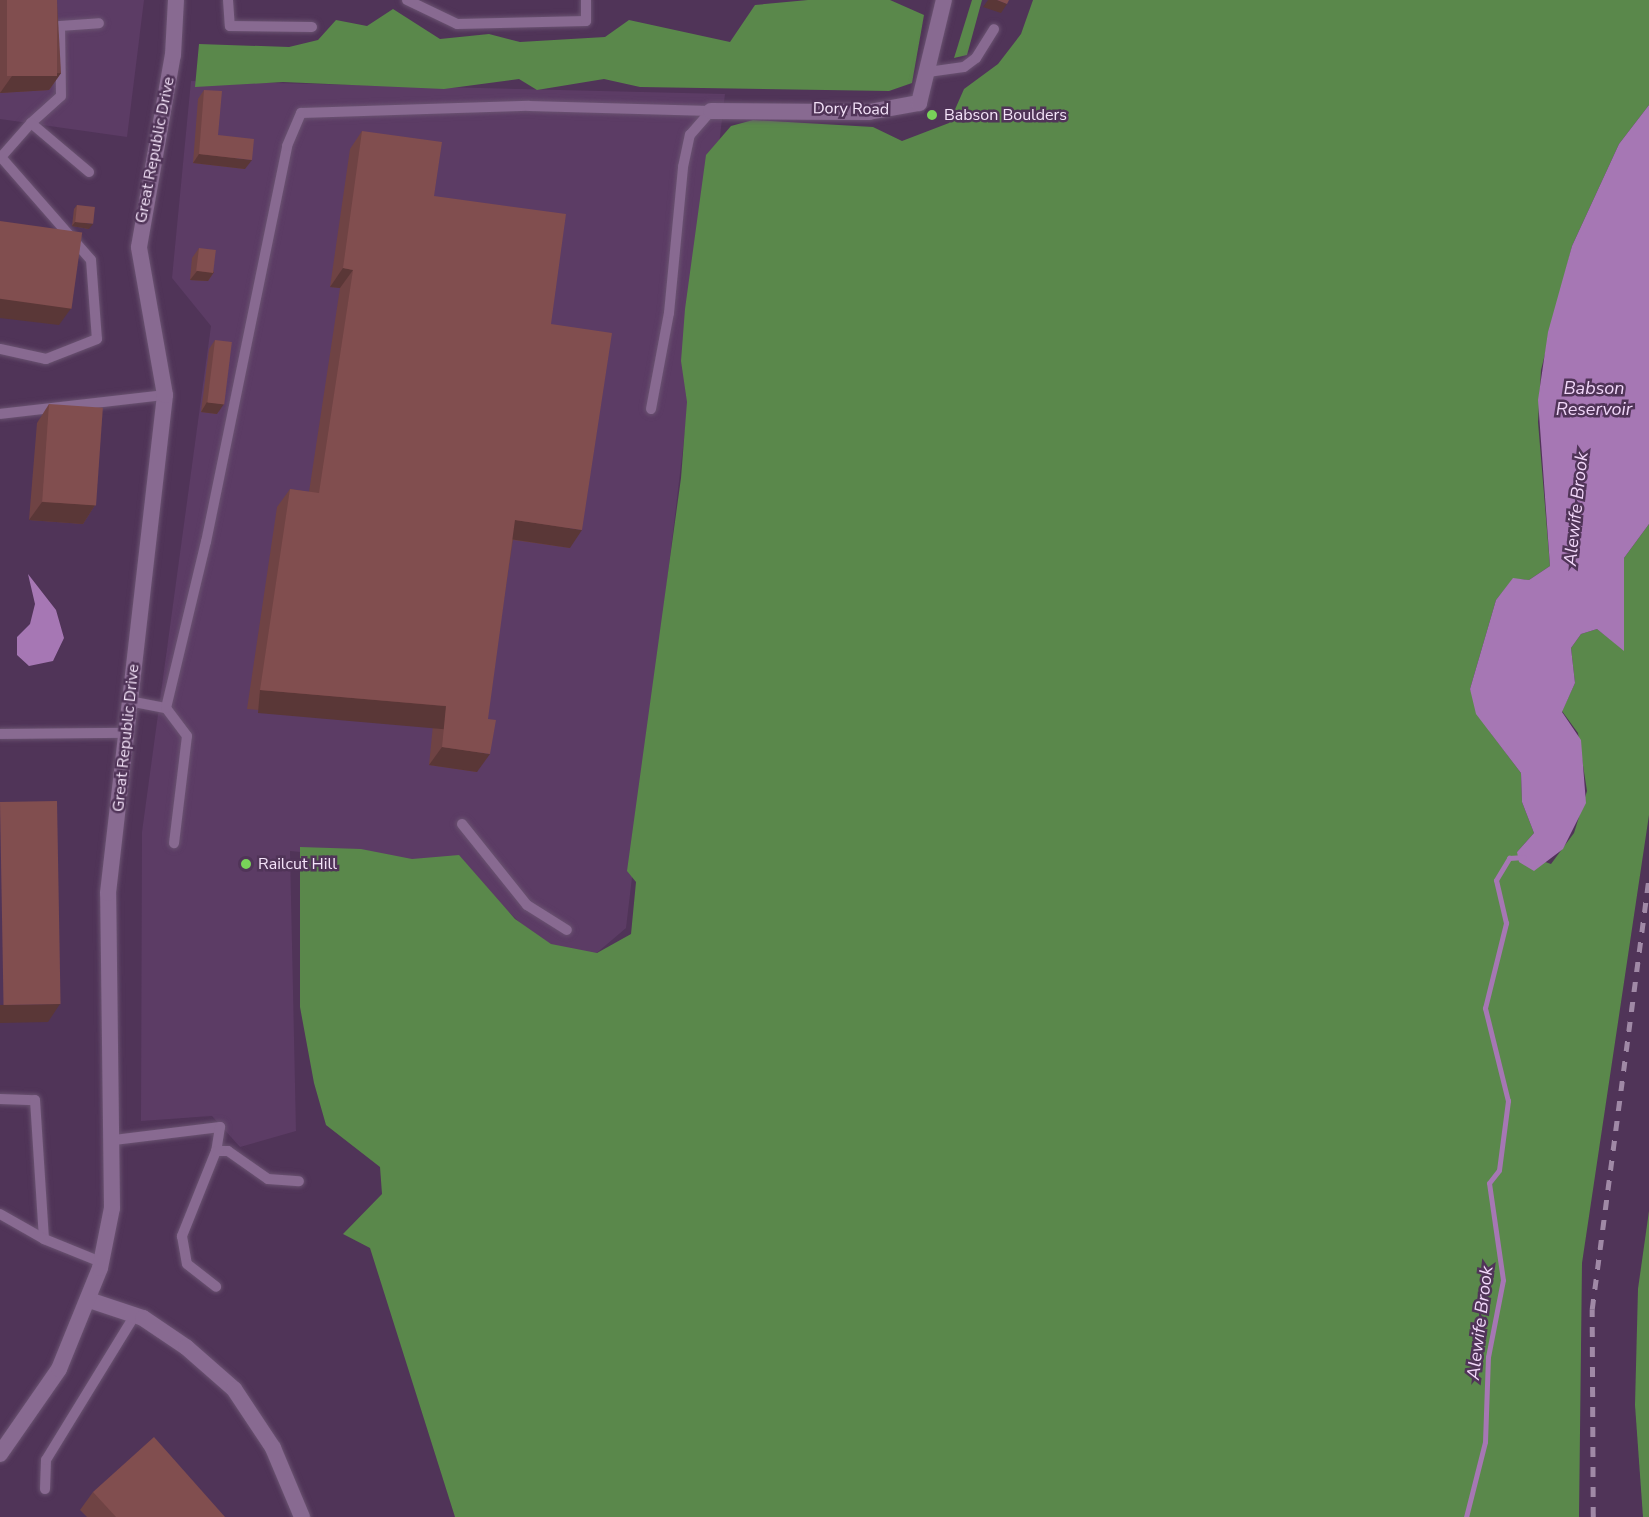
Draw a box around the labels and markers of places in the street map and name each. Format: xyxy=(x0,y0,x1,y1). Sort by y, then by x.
place label: Babson Boulders xyxy=(944,105,1067,125)
marker: Babson Boulders xyxy=(925,108,939,122)
place label: Railcut Hill xyxy=(258,854,337,874)
marker: Railcut Hill xyxy=(239,857,253,871)

